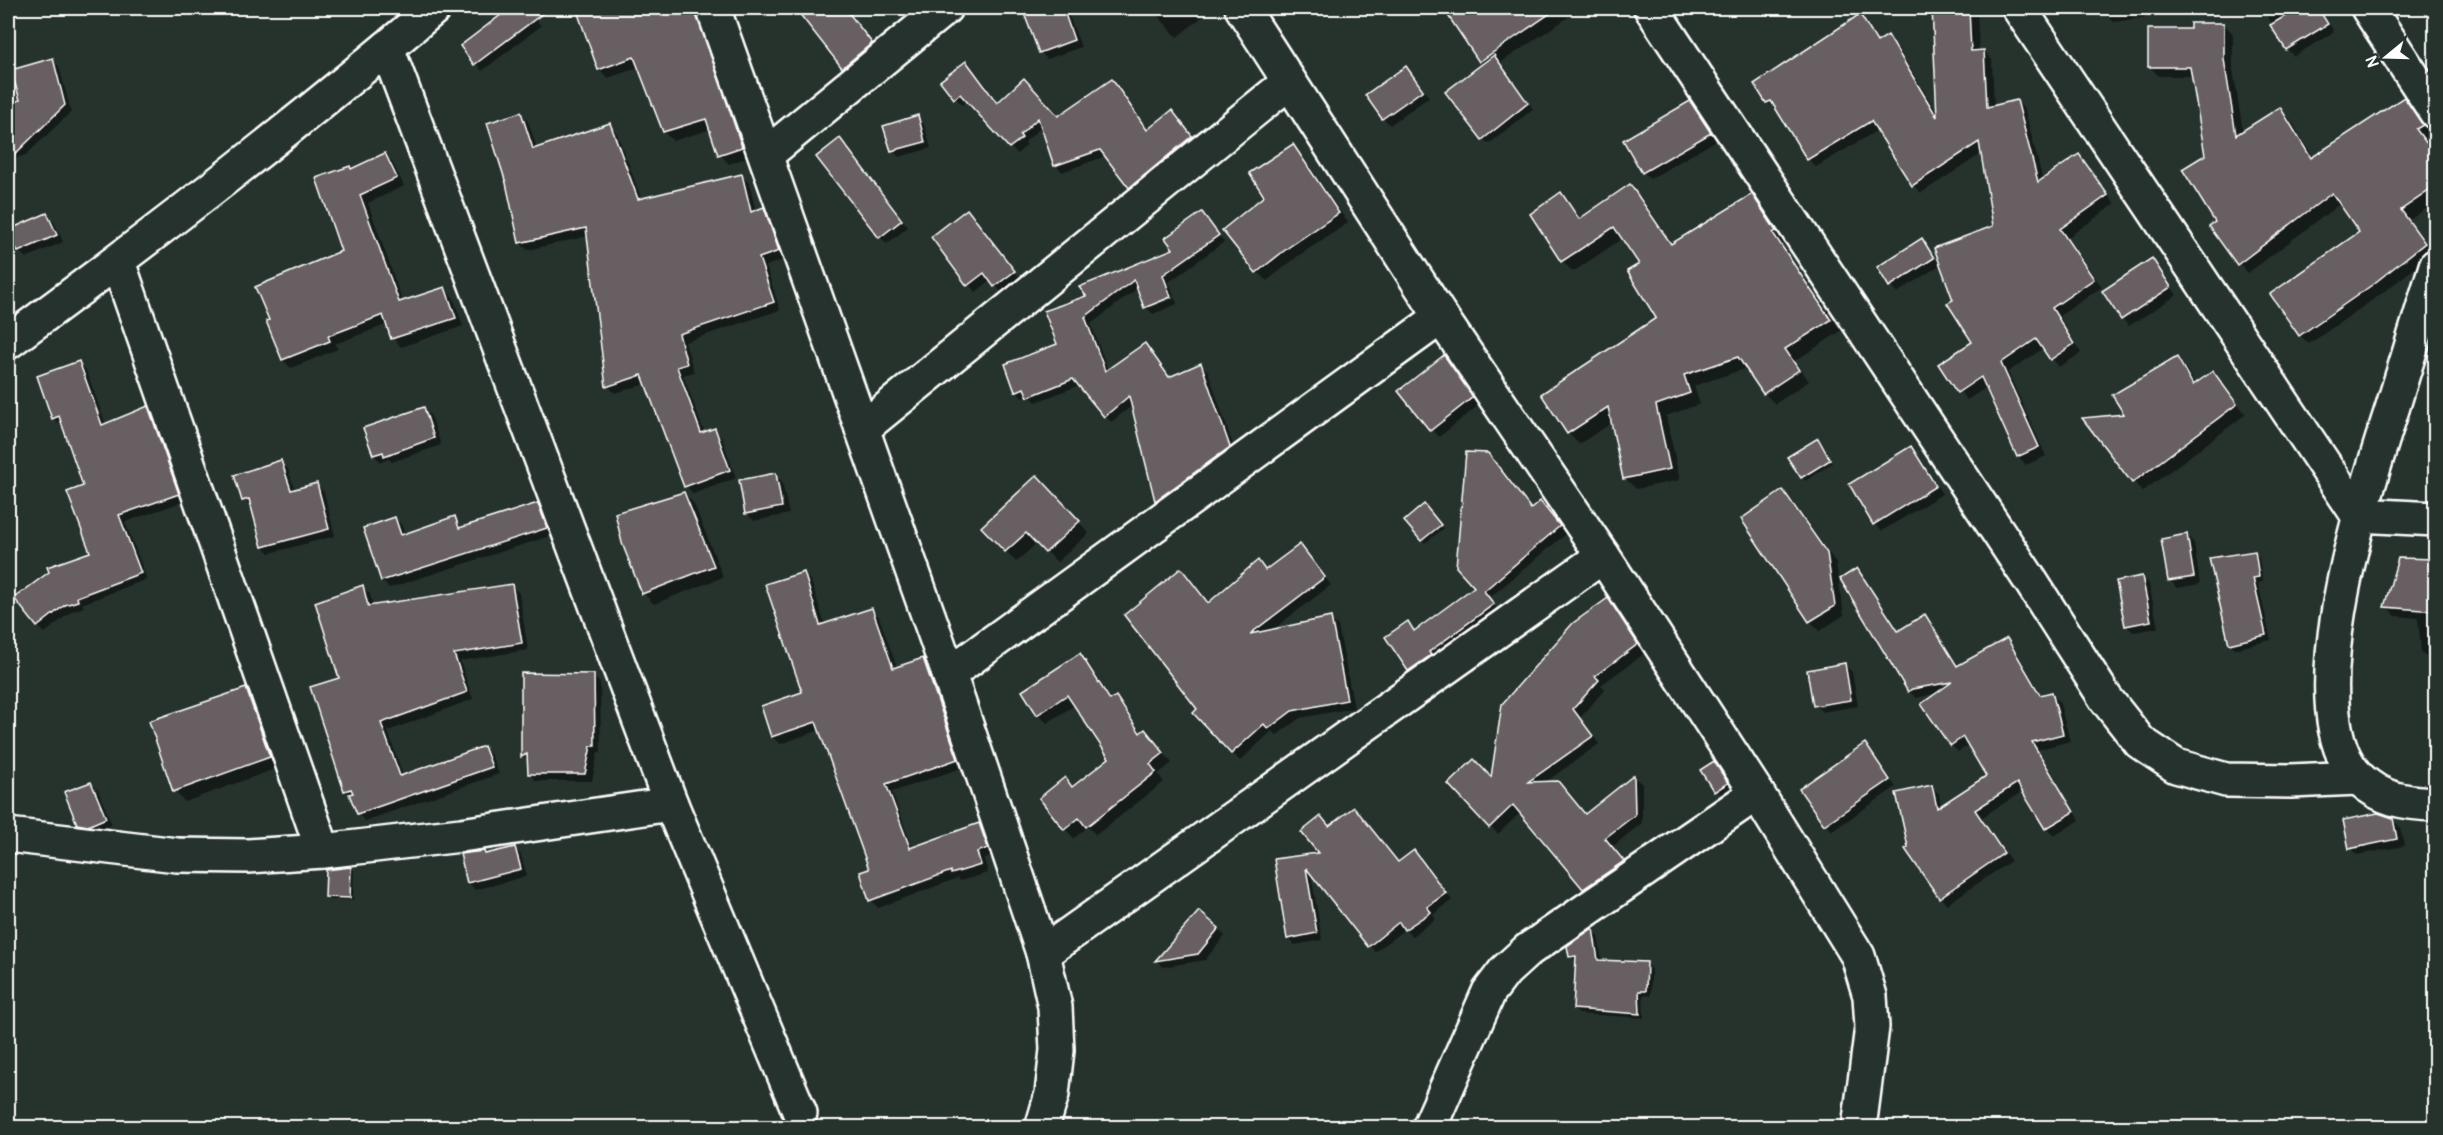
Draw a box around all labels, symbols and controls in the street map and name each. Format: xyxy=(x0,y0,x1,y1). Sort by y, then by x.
north arrow xyxy=(2356,27,2416,87)
text: N xyxy=(2361,53,2384,70)

